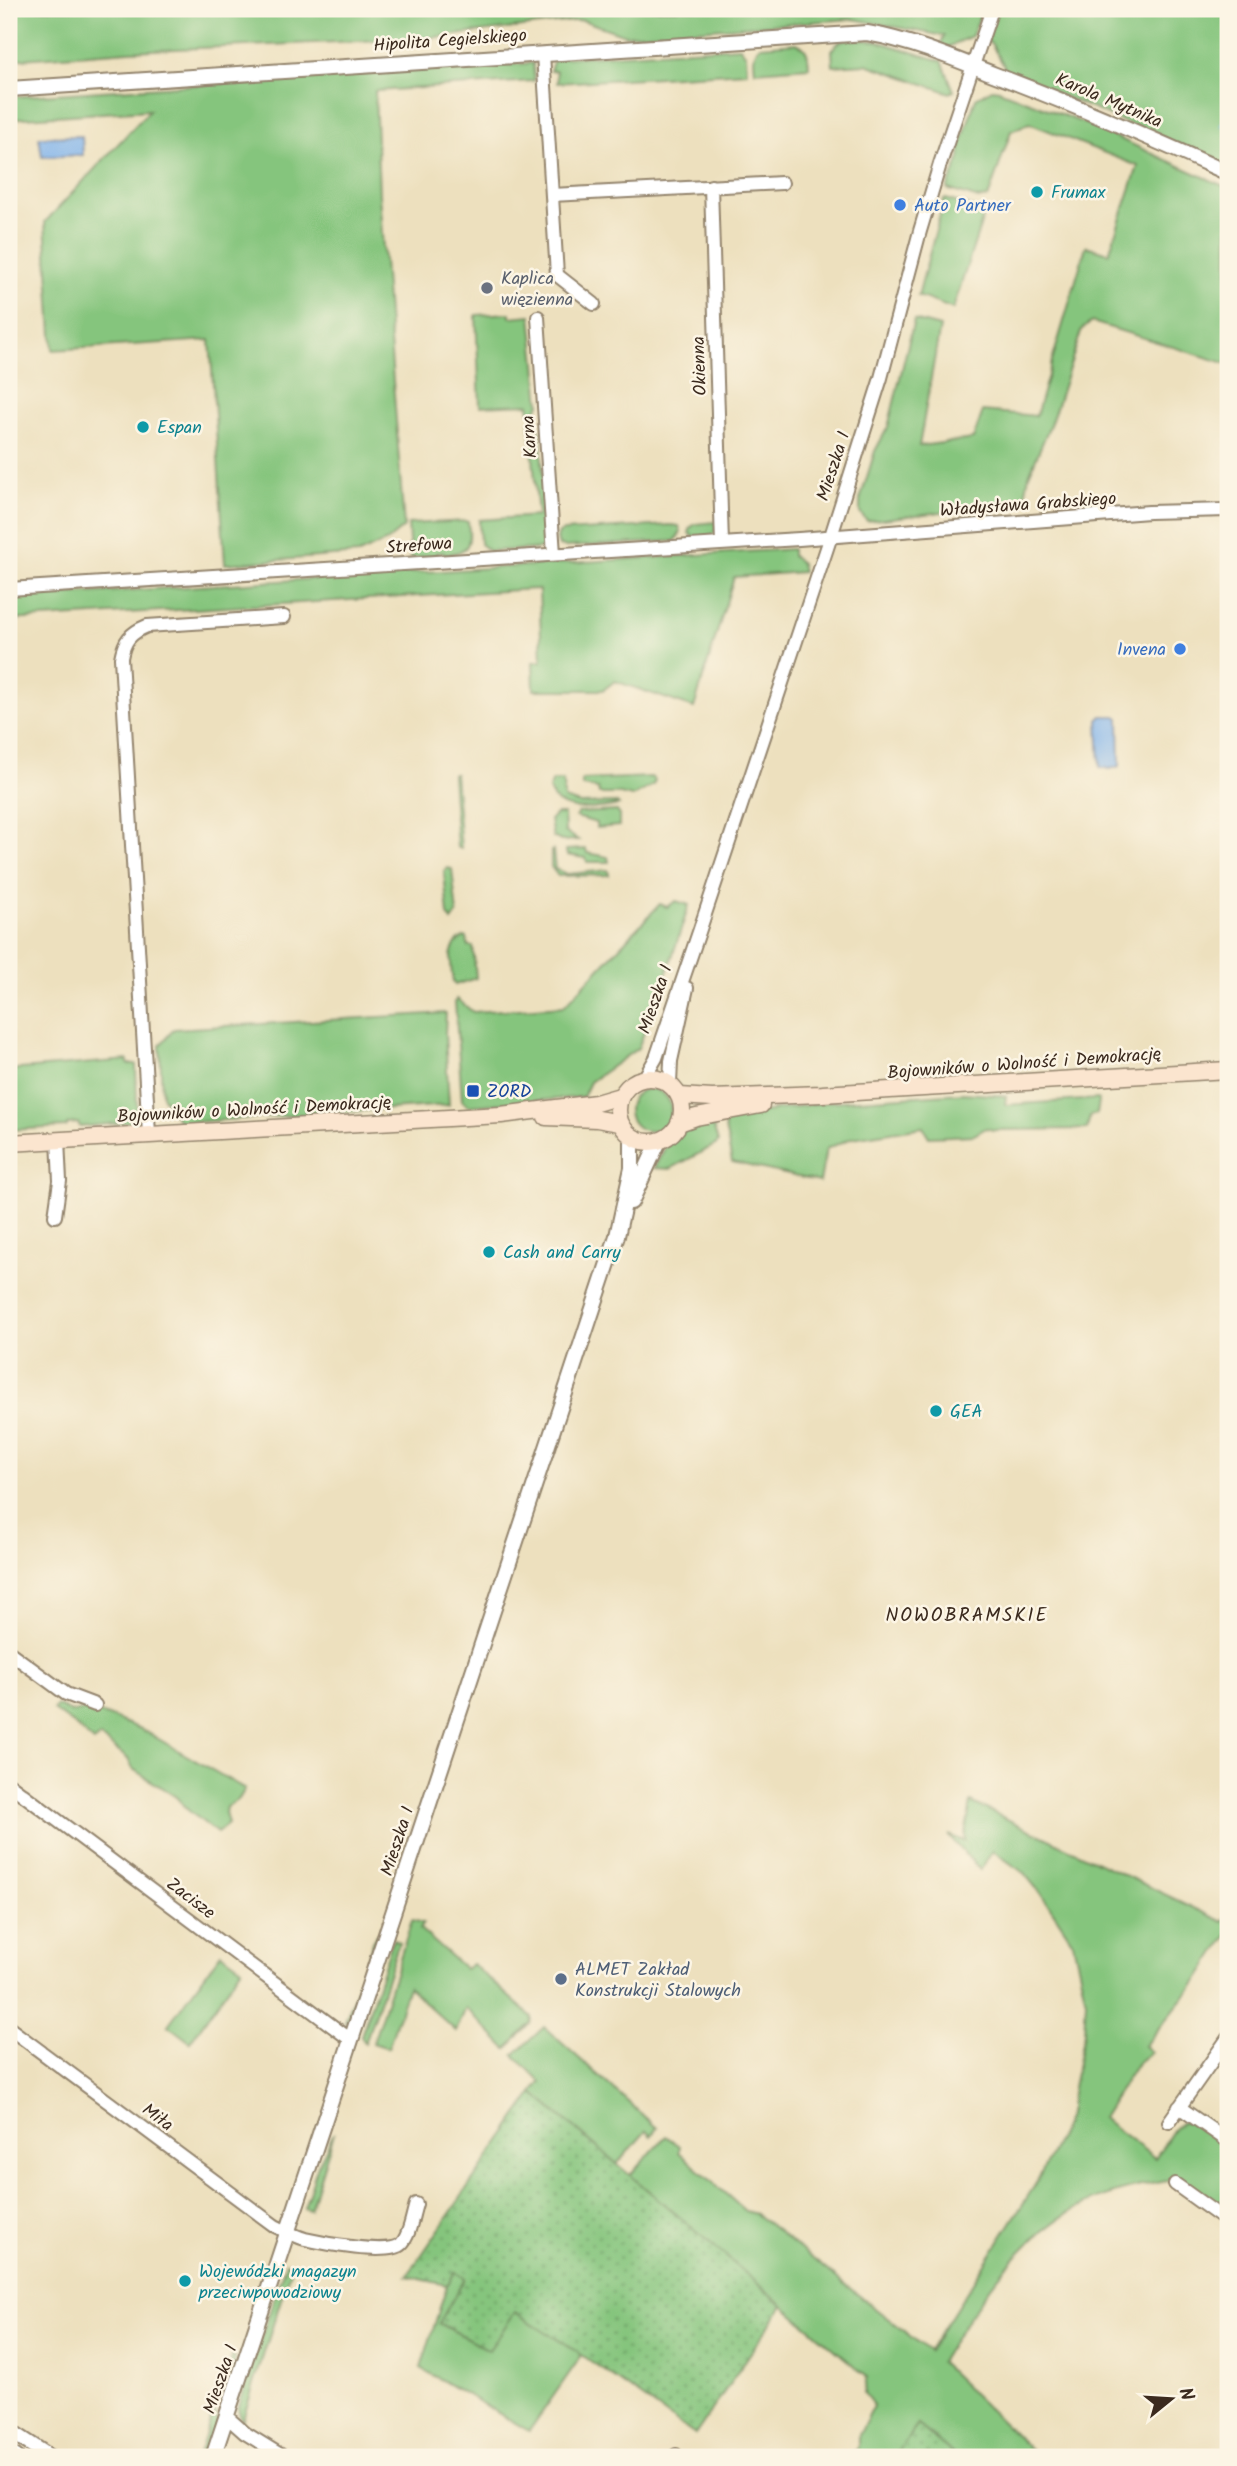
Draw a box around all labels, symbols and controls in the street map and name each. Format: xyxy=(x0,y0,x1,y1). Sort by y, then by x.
street label: Hipolita Cegielskiego xyxy=(372,22,528,61)
street label: Karola Mytnika xyxy=(1050,66,1166,137)
place label: Frumax xyxy=(1051,179,1106,208)
marker: Frumax xyxy=(1029,184,1045,200)
place label: Auto Partner xyxy=(914,192,1012,221)
marker: Auto Partner xyxy=(892,197,908,213)
place label: Kaplica więzienna xyxy=(501,265,573,315)
marker: Kaplica więzienna xyxy=(479,280,495,296)
street label: Okienna xyxy=(685,336,716,396)
place label: Espan xyxy=(157,414,202,443)
street label: Karna xyxy=(515,414,546,459)
marker: Espan xyxy=(135,419,151,435)
street label: Mieszka I xyxy=(810,428,859,505)
street label: Władysława Grabskiego xyxy=(939,485,1117,526)
street label: Strefowa xyxy=(385,530,453,563)
place label: Invena xyxy=(1117,636,1166,665)
marker: Invena xyxy=(1172,641,1188,657)
street label: Mieszka I xyxy=(631,961,682,1038)
street label: Bojowników o Wolność i Demokrację xyxy=(886,1040,1162,1089)
place label: ZORD xyxy=(487,1078,532,1107)
marker: ZORD xyxy=(465,1083,481,1099)
street label: Bojowników o Wolność i Demokrację xyxy=(117,1089,392,1132)
place label: Cash and Carry xyxy=(503,1239,621,1268)
marker: Cash and Carry xyxy=(481,1244,497,1260)
place label: GEA xyxy=(950,1398,983,1427)
marker: GEA xyxy=(928,1403,944,1419)
district label: NOWOBRAMSKIE xyxy=(885,1601,1049,1631)
street label: Mieszka I xyxy=(374,1803,423,1880)
street label: Zacisze xyxy=(159,1871,221,1928)
place label: ALMET Zakład Konstrukcji Stalowych xyxy=(575,1956,741,2006)
marker: ALMET Zakład Konstrukcji Stalowych xyxy=(553,1971,569,1987)
street label: Miła xyxy=(135,2097,179,2140)
place label: Wojewódzki magazyn przeciwpowodziowy xyxy=(198,2258,357,2308)
marker: Wojewódzki magazyn przeciwpowodziowy xyxy=(177,2273,193,2289)
street label: Mieszka I xyxy=(196,2341,247,2418)
north arrow xyxy=(1136,2364,1206,2434)
text: N xyxy=(1169,2384,1201,2405)

